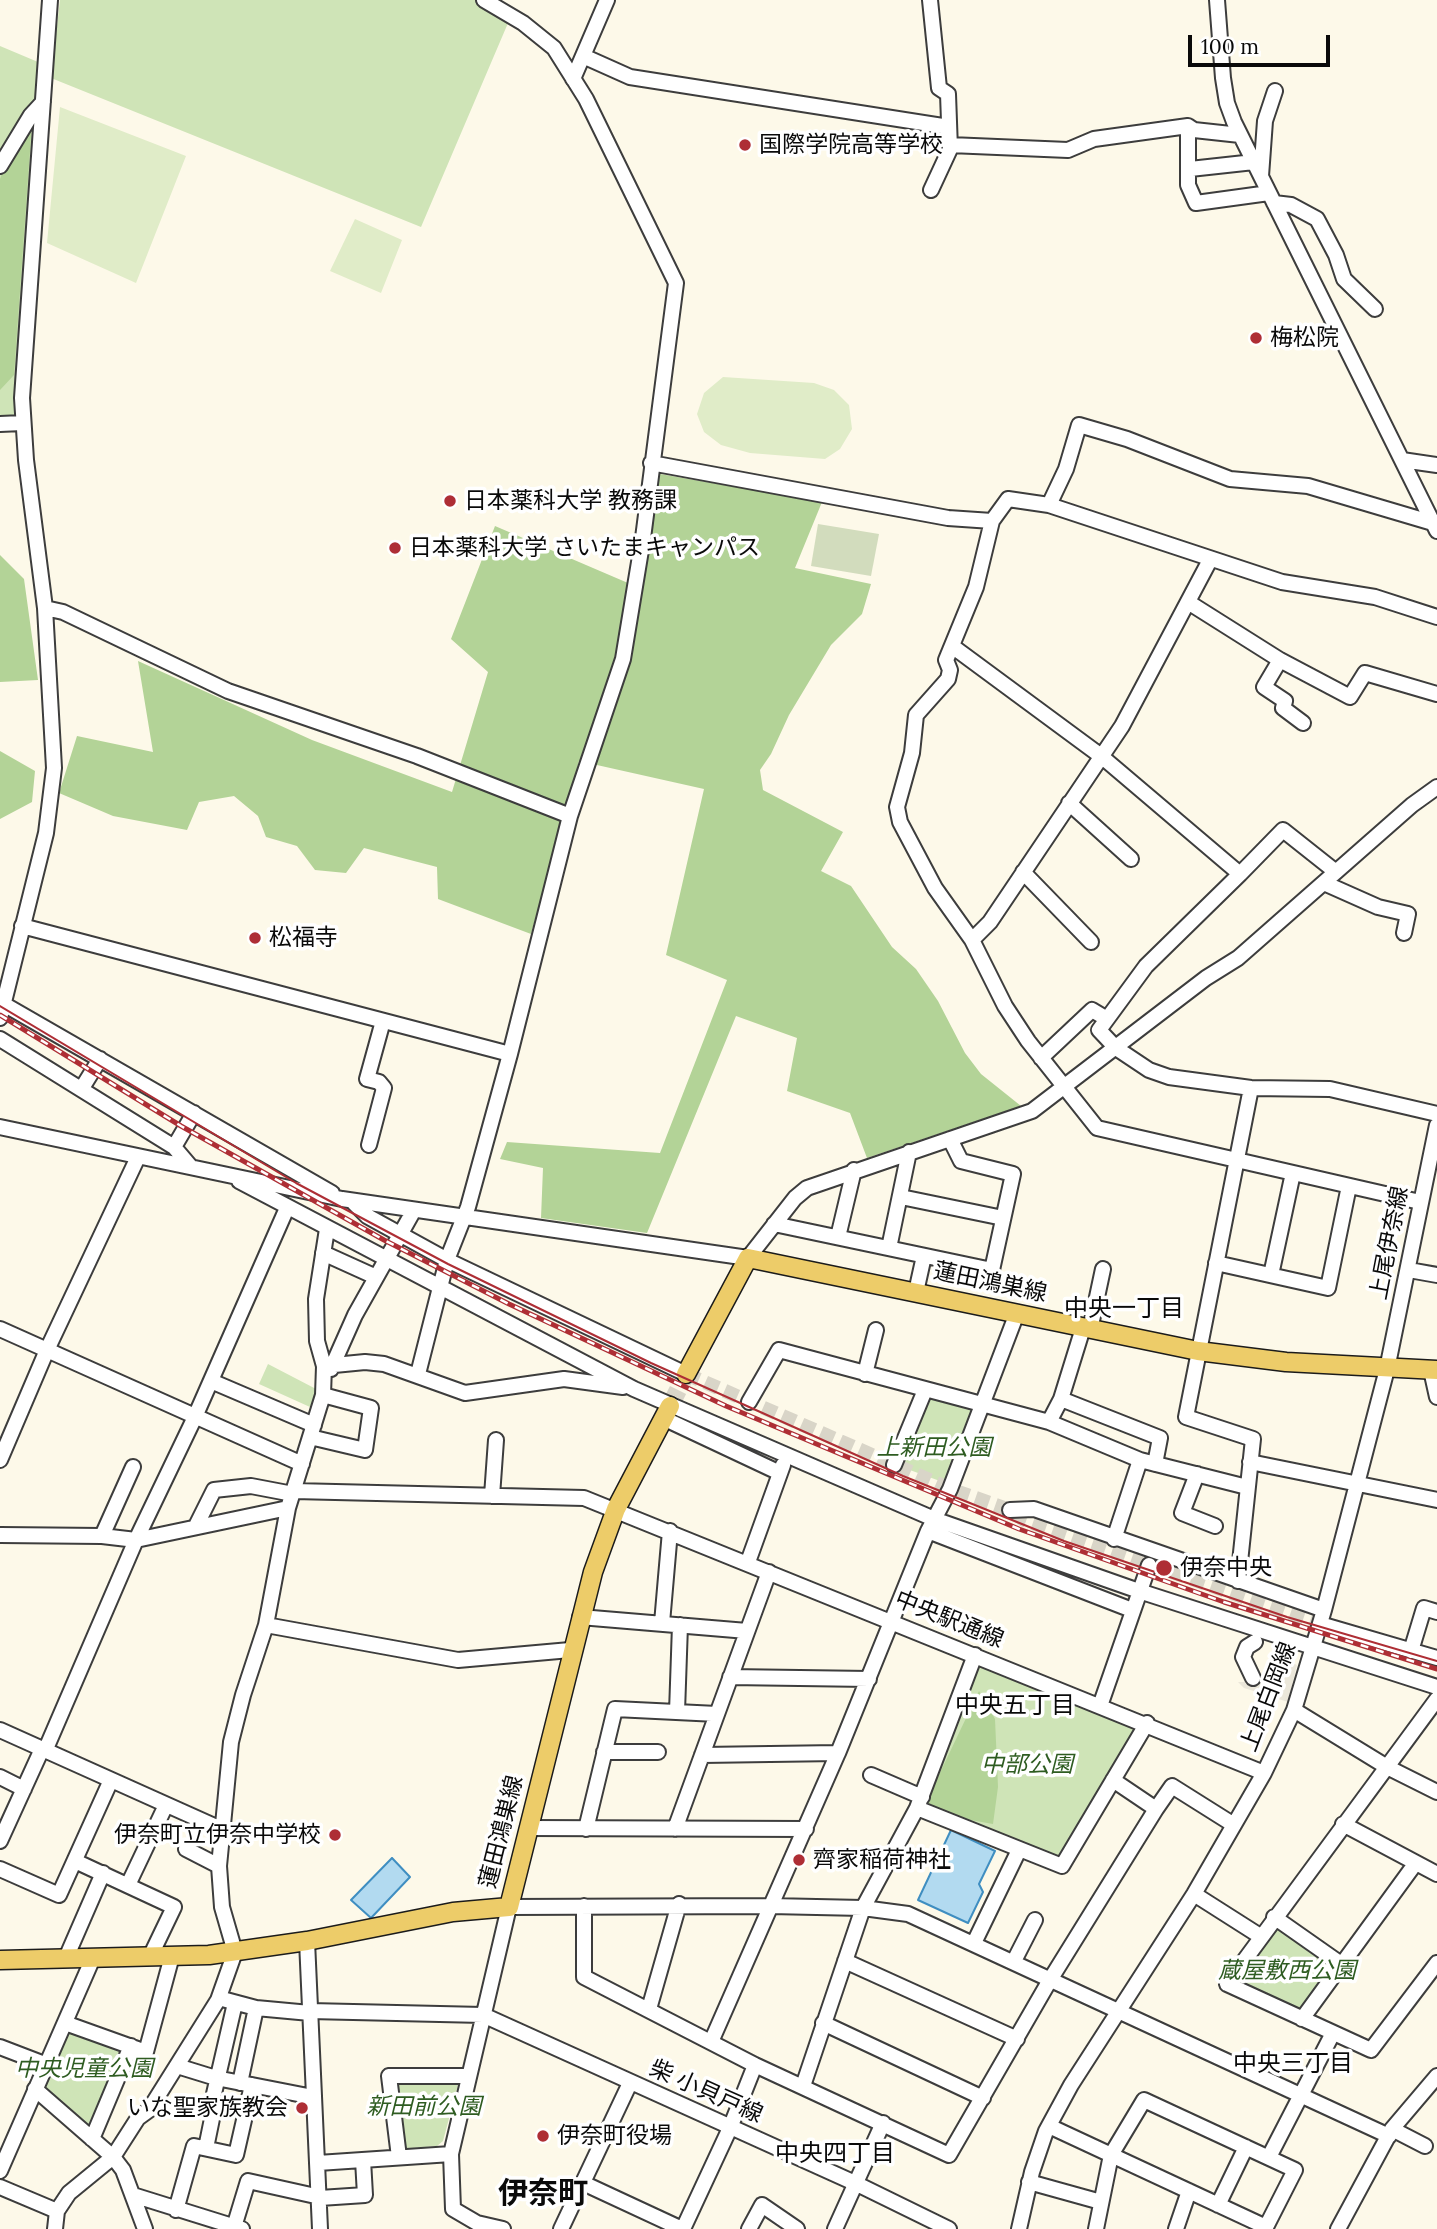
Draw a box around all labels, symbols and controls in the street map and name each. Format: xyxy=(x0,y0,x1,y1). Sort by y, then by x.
scale bar xyxy=(1192,21,1334,65)
text: 100 m xyxy=(1201,33,1259,60)
place label: 国際学院高等学校 xyxy=(759,131,943,159)
marker: 国際学院高等学校 xyxy=(737,137,753,153)
place label: 梅松院 xyxy=(1270,324,1339,352)
marker: 梅松院 xyxy=(1248,330,1264,346)
place label: 日本薬科大学 教務課 xyxy=(464,487,677,515)
marker: 日本薬科大学 教務課 xyxy=(442,493,458,509)
place label: 日本薬科大学 さいたまキャンパス xyxy=(409,534,760,562)
marker: 日本薬科大学 さいたまキャンパス xyxy=(387,540,403,556)
place label: 松福寺 xyxy=(269,924,338,952)
marker: 松福寺 xyxy=(247,930,263,946)
street label: 上尾伊奈線 xyxy=(1365,1184,1415,1302)
street label: 蓮田鴻巣線 xyxy=(931,1258,1049,1308)
district label: 中央一丁目 xyxy=(1064,1295,1184,1323)
park label: 上新田公園 xyxy=(877,1434,991,1462)
place label: 伊奈中央 xyxy=(1180,1554,1272,1582)
marker: 伊奈中央 xyxy=(1154,1558,1174,1578)
street label: 中央駅通線 xyxy=(891,1586,1007,1654)
street label: 上尾白岡線 xyxy=(1236,1638,1302,1756)
district label: 中央五丁目 xyxy=(955,1692,1075,1720)
park label: 中部公園 xyxy=(981,1751,1073,1779)
street label: 蓮田鴻巣線 xyxy=(475,1773,529,1891)
place label: 伊奈町立伊奈中学校 xyxy=(114,1821,321,1849)
marker: 伊奈町立伊奈中学校 xyxy=(327,1827,343,1843)
place label: 齊家稲荷神社 xyxy=(813,1846,951,1874)
marker: 齊家稲荷神社 xyxy=(791,1852,807,1868)
park label: 蔵屋敷西公園 xyxy=(1218,1957,1356,1985)
district label: 中央三丁目 xyxy=(1233,2050,1353,2078)
park label: 中央児童公園 xyxy=(15,2055,153,2083)
street label: 柴 小貝戸線 xyxy=(645,2055,767,2129)
park label: 新田前公園 xyxy=(367,2093,481,2121)
place label: いな聖家族教会 xyxy=(127,2094,288,2122)
marker: いな聖家族教会 xyxy=(294,2100,310,2116)
place label: 伊奈町役場 xyxy=(557,2122,672,2150)
marker: 伊奈町役場 xyxy=(535,2128,551,2144)
district label: 中央四丁目 xyxy=(775,2140,895,2168)
district label: 伊奈町 xyxy=(498,2176,588,2212)

